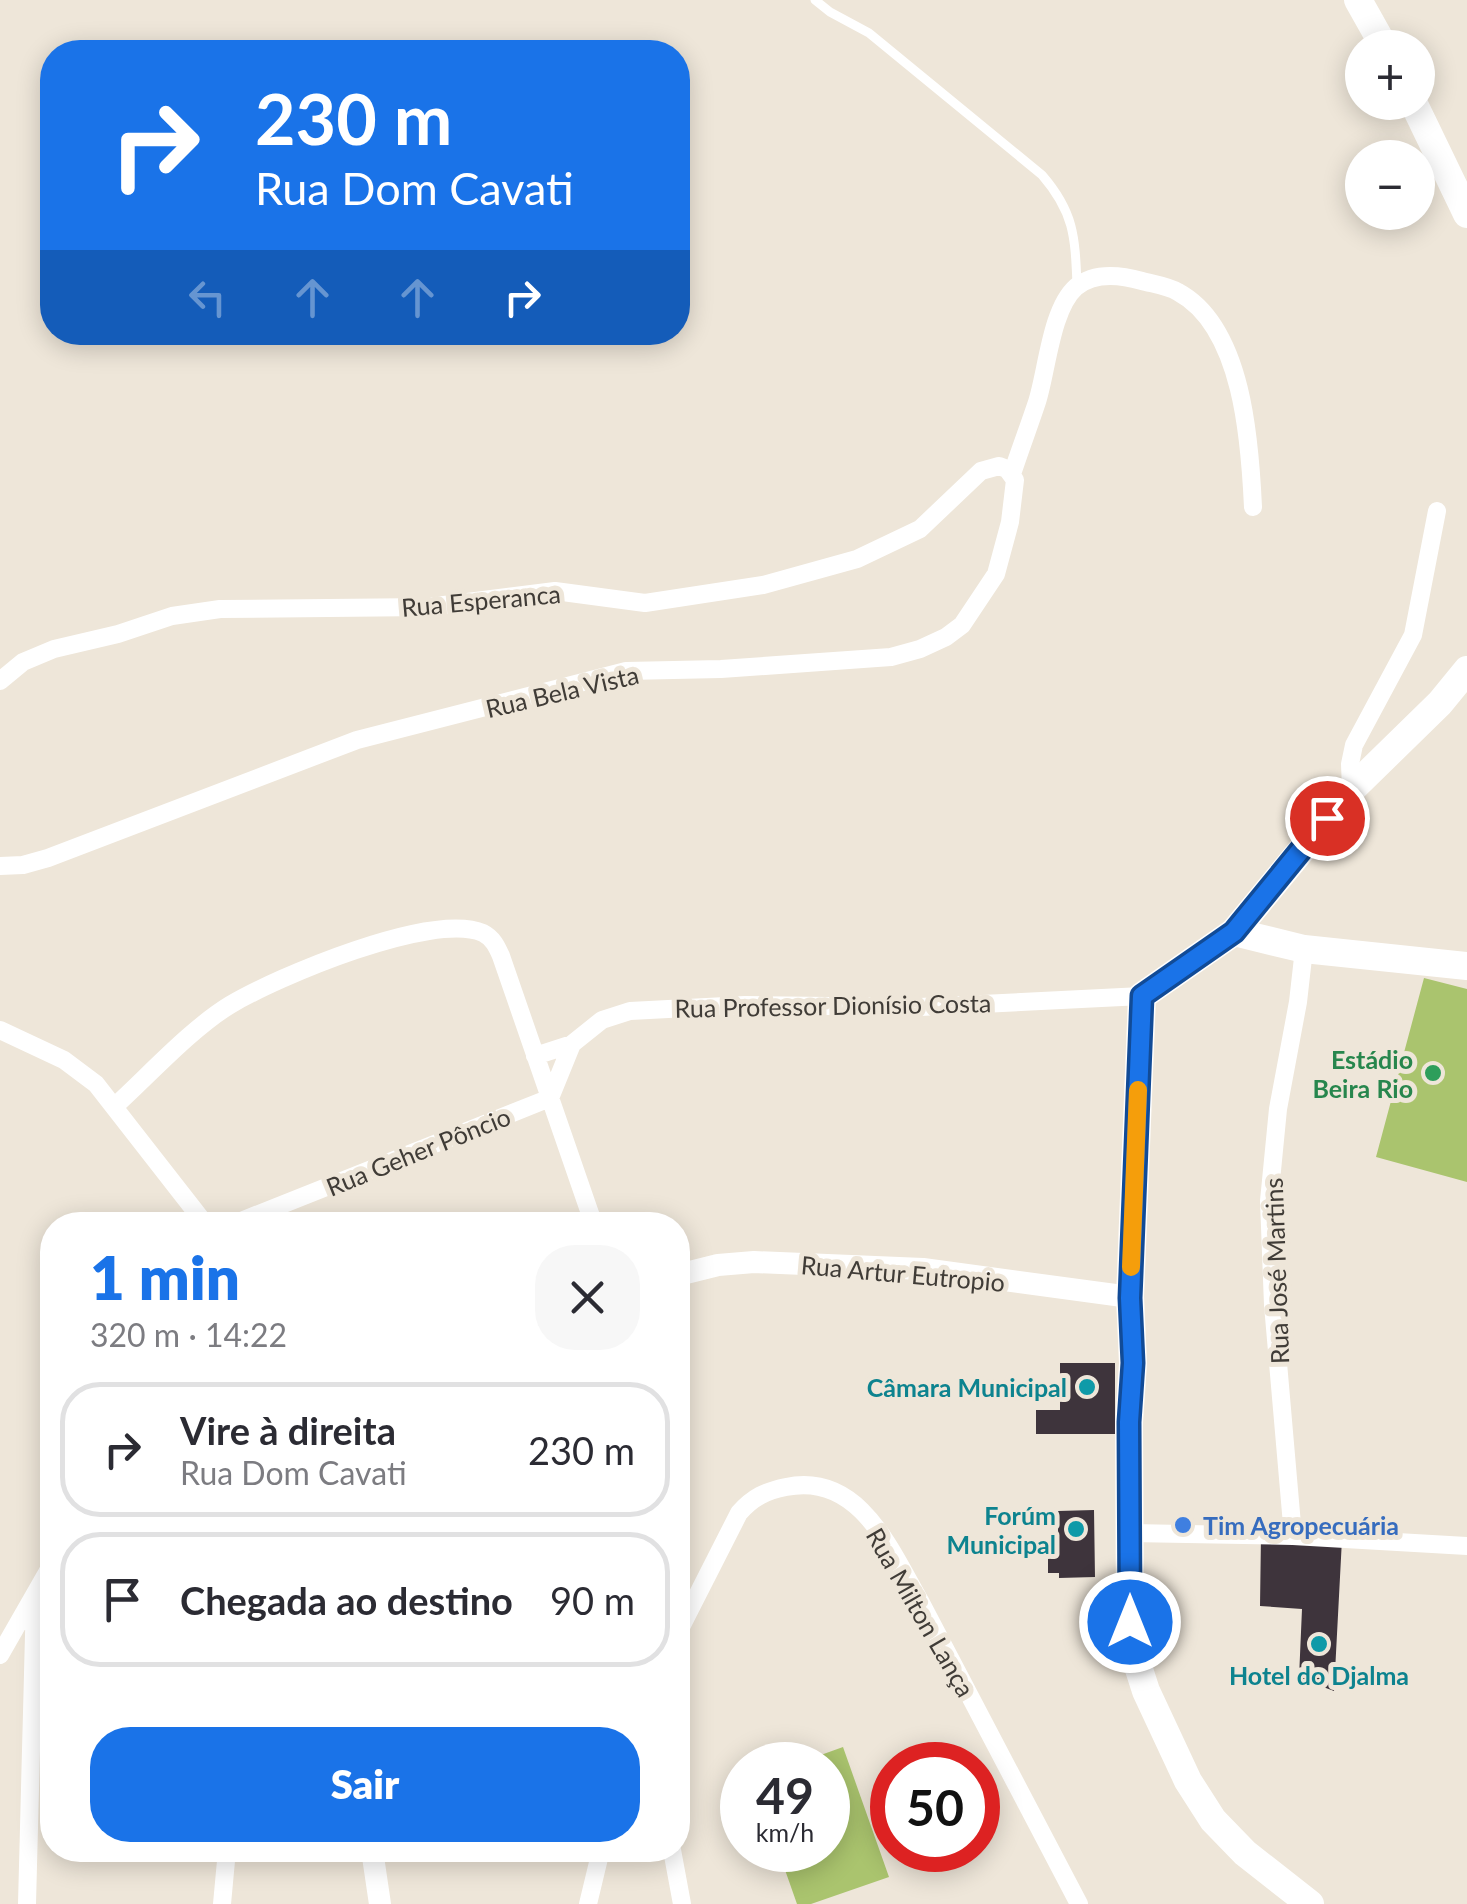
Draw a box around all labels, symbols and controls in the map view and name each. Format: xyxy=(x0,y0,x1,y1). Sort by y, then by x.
map controls xyxy=(1345,30,1435,230)
button: + xyxy=(1345,30,1435,120)
text: 230 m xyxy=(255,76,452,160)
icon: right xyxy=(90,80,220,210)
button: − xyxy=(1345,140,1435,230)
text: Rua Dom Cavati xyxy=(255,161,574,215)
icon: left xyxy=(180,270,235,325)
icon: ahead xyxy=(285,270,340,325)
icon: ahead xyxy=(390,270,445,325)
icon: right xyxy=(495,270,550,325)
street label: Rua Esperanca xyxy=(400,578,562,622)
street label: Rua Bela Vista xyxy=(483,659,641,723)
pin xyxy=(1285,776,1370,861)
icon: arrive xyxy=(1300,791,1355,846)
street label: Rua Professor Dionísio Costa xyxy=(674,987,992,1023)
place label: Estádio Beira Rio xyxy=(1312,1044,1413,1103)
marker: Estádio Beira Rio xyxy=(1422,1062,1444,1084)
street label: Rua Geher Pôncio xyxy=(322,1100,514,1202)
street label: Rua José Martins xyxy=(1258,1177,1294,1365)
text: 1 min xyxy=(90,1241,240,1313)
button: close xyxy=(535,1245,640,1350)
street label: Rua Artur Eutropio xyxy=(800,1249,1006,1297)
text: 320 m · 14:22 xyxy=(90,1315,287,1354)
place label: Câmara Municipal xyxy=(867,1372,1067,1402)
marker: Câmara Municipal xyxy=(1076,1376,1098,1398)
text: Vire à direita xyxy=(180,1407,396,1453)
icon: right xyxy=(95,1422,150,1477)
text: 230 m xyxy=(528,1427,635,1473)
text: Rua Dom Cavati xyxy=(180,1453,407,1492)
place label: Forúm Municipal xyxy=(947,1500,1056,1559)
place label: Tim Agropecuária xyxy=(1203,1510,1399,1540)
marker: Tim Agropecuária xyxy=(1172,1514,1194,1536)
marker: Forúm Municipal xyxy=(1065,1518,1087,1540)
street label: Rua Milton Lança xyxy=(861,1522,981,1702)
position arrow xyxy=(1078,1570,1182,1674)
icon: arrive xyxy=(95,1572,150,1627)
text: Chegada ao destino xyxy=(180,1577,513,1623)
text: 90 m xyxy=(550,1577,635,1623)
marker: Hotel do Djalma xyxy=(1308,1633,1330,1655)
place label: Hotel do Djalma xyxy=(1229,1660,1409,1690)
button: Sair xyxy=(90,1727,640,1842)
speed limit sign: 50 xyxy=(870,1742,1000,1872)
text: 49 xyxy=(756,1765,814,1825)
text: km/h xyxy=(756,1817,814,1847)

